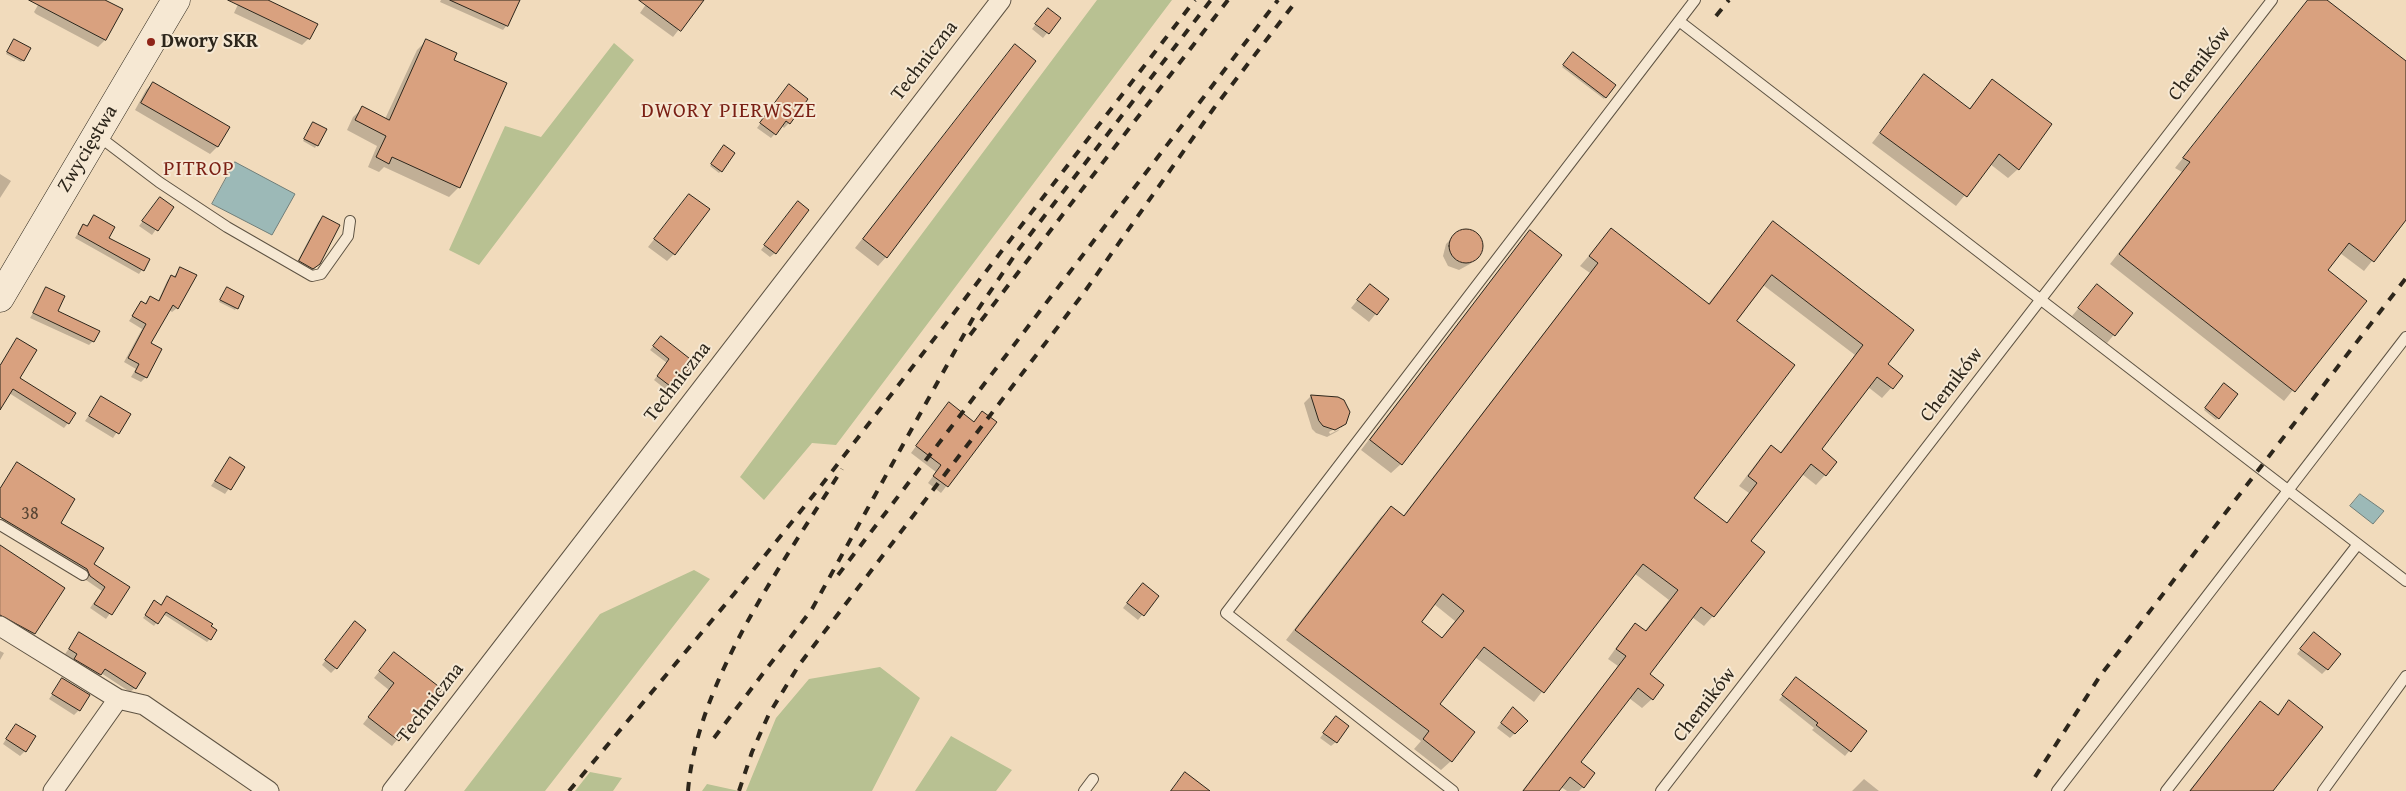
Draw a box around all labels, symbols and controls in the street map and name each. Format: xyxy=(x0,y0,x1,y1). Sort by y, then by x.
street label: Techniczna xyxy=(886,16,964,106)
street label: Chemików xyxy=(2163,22,2237,106)
place label: Dwory SKR xyxy=(161,30,258,54)
marker: Dwory SKR xyxy=(145,36,157,48)
district label: DWORY PIERWSZE xyxy=(639,99,819,125)
street label: Zwycięstwa xyxy=(53,101,123,197)
district label: PITROP xyxy=(162,157,236,183)
street label: Techniczna xyxy=(639,337,717,427)
street label: Chemików xyxy=(1915,343,1989,427)
house number: 38 xyxy=(21,503,39,525)
street label: Techniczna xyxy=(392,658,470,748)
street label: Chemików xyxy=(1668,663,1742,747)

